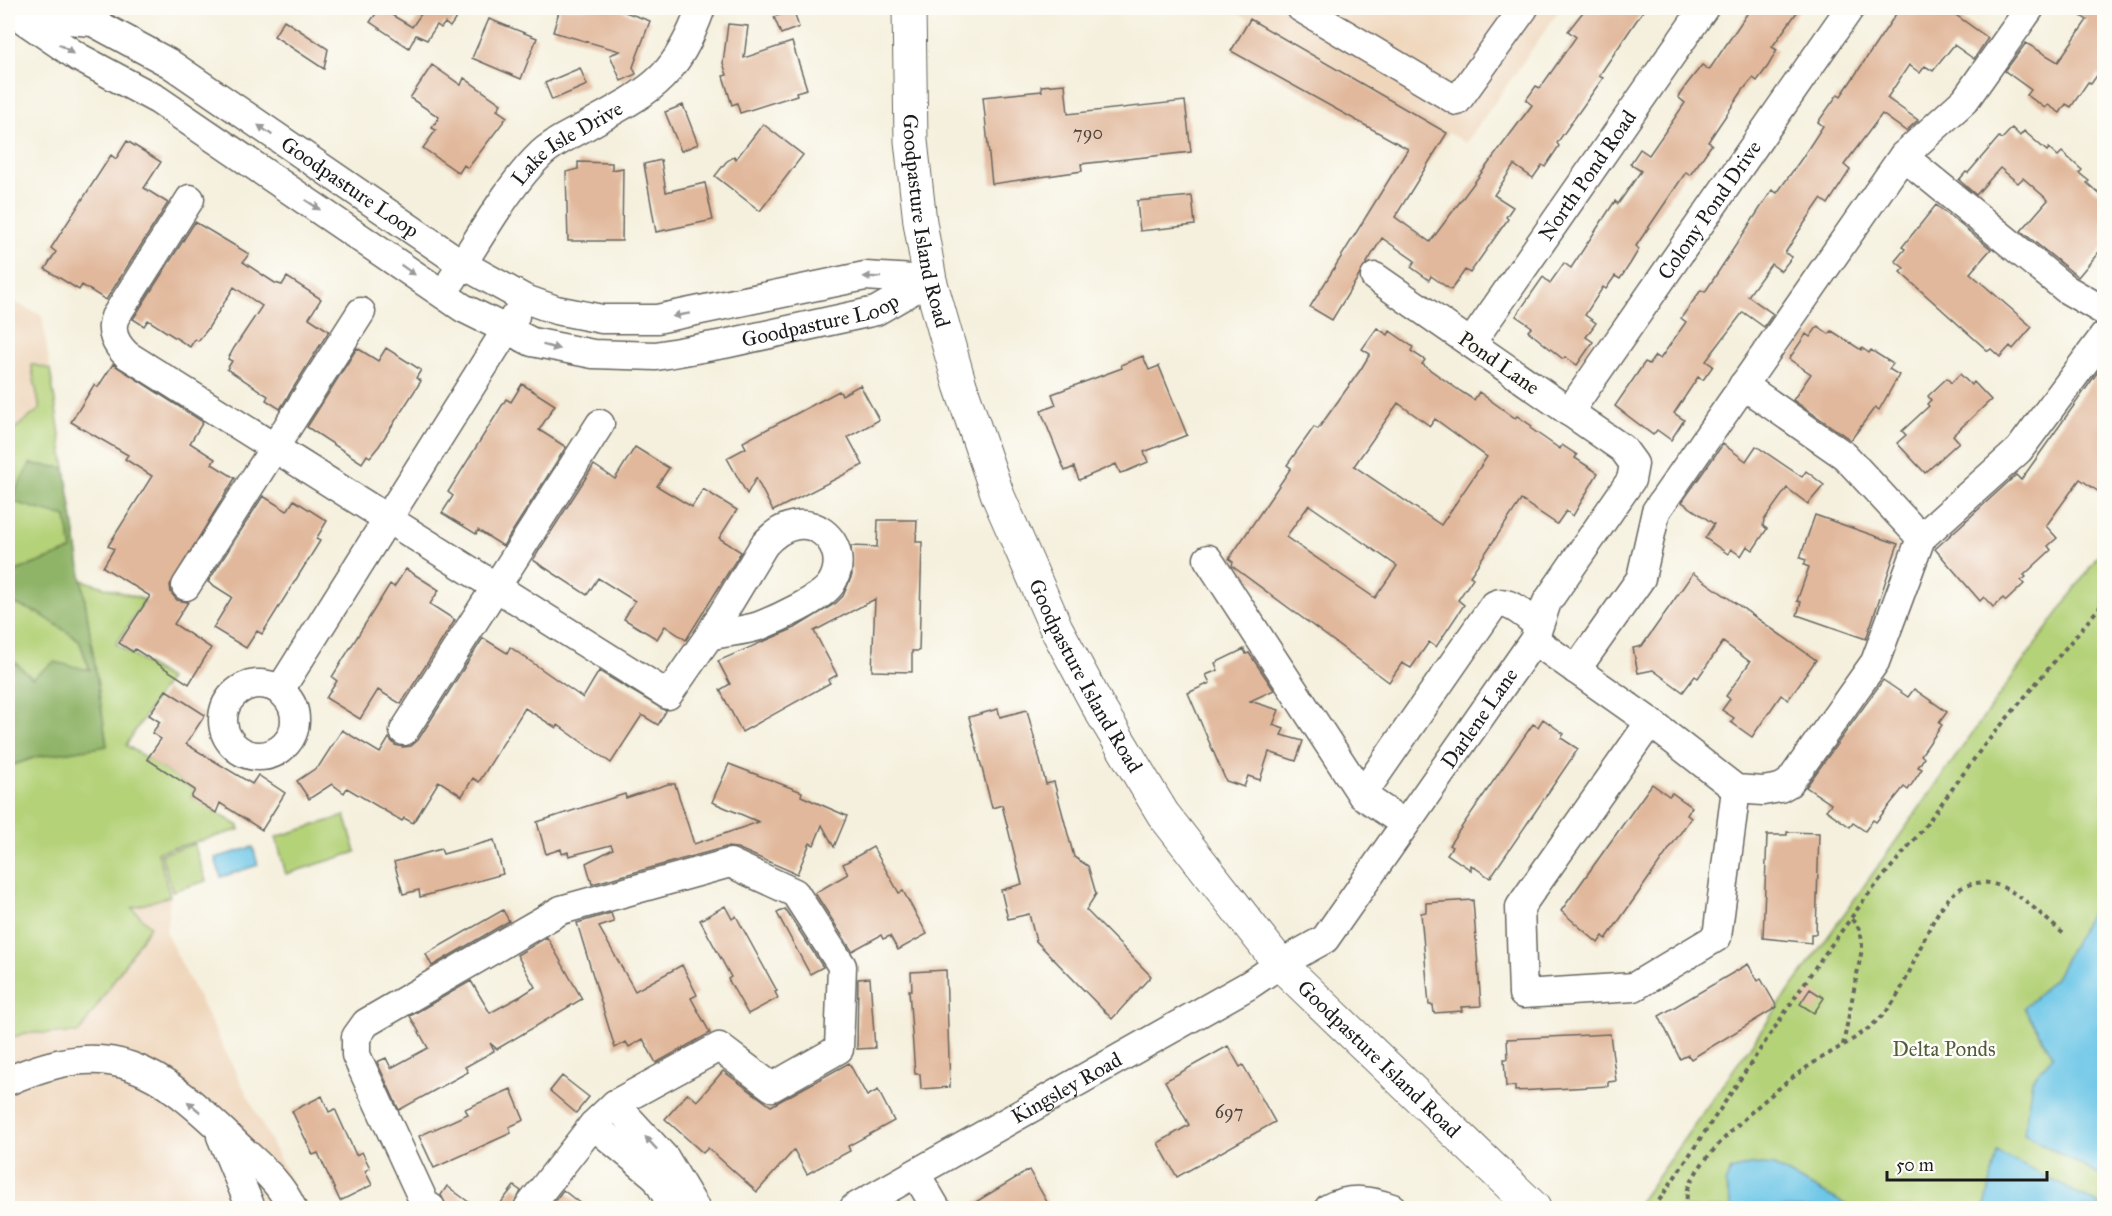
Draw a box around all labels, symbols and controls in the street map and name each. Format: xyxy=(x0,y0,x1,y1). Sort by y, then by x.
one-way arrow xyxy=(58,43,74,54)
street label: Lake Isle Drive xyxy=(506,95,628,191)
street label: North Pond Road xyxy=(1533,105,1642,246)
street label: Goodpasture Island Road xyxy=(898,114,956,331)
house number: 790 xyxy=(1073,122,1103,144)
one-way arrow xyxy=(258,124,274,136)
street label: Goodpasture Loop xyxy=(276,131,424,244)
street label: Colony Pond Drive xyxy=(1652,135,1767,285)
one-way arrow xyxy=(304,199,320,211)
one-way arrow xyxy=(399,264,415,276)
one-way arrow xyxy=(862,272,881,282)
street label: Goodpasture Loop xyxy=(739,288,904,353)
one-way arrow xyxy=(671,310,690,319)
street label: Pond Lane xyxy=(1453,326,1545,401)
one-way arrow xyxy=(542,343,560,352)
street label: Goodpasture Island Road xyxy=(1023,575,1148,778)
street label: Darlene Lane xyxy=(1435,663,1524,773)
street label: Goodpasture Island Road xyxy=(1292,975,1466,1144)
park label: Delta Ponds xyxy=(1892,1036,1996,1062)
street label: Kingsley Road xyxy=(1007,1046,1127,1130)
one-way arrow xyxy=(187,1101,202,1114)
house number: 697 xyxy=(1215,1101,1243,1123)
one-way arrow xyxy=(644,1135,658,1150)
scale bar xyxy=(1887,1144,2048,1182)
text: 50 m xyxy=(1896,1154,1934,1176)

